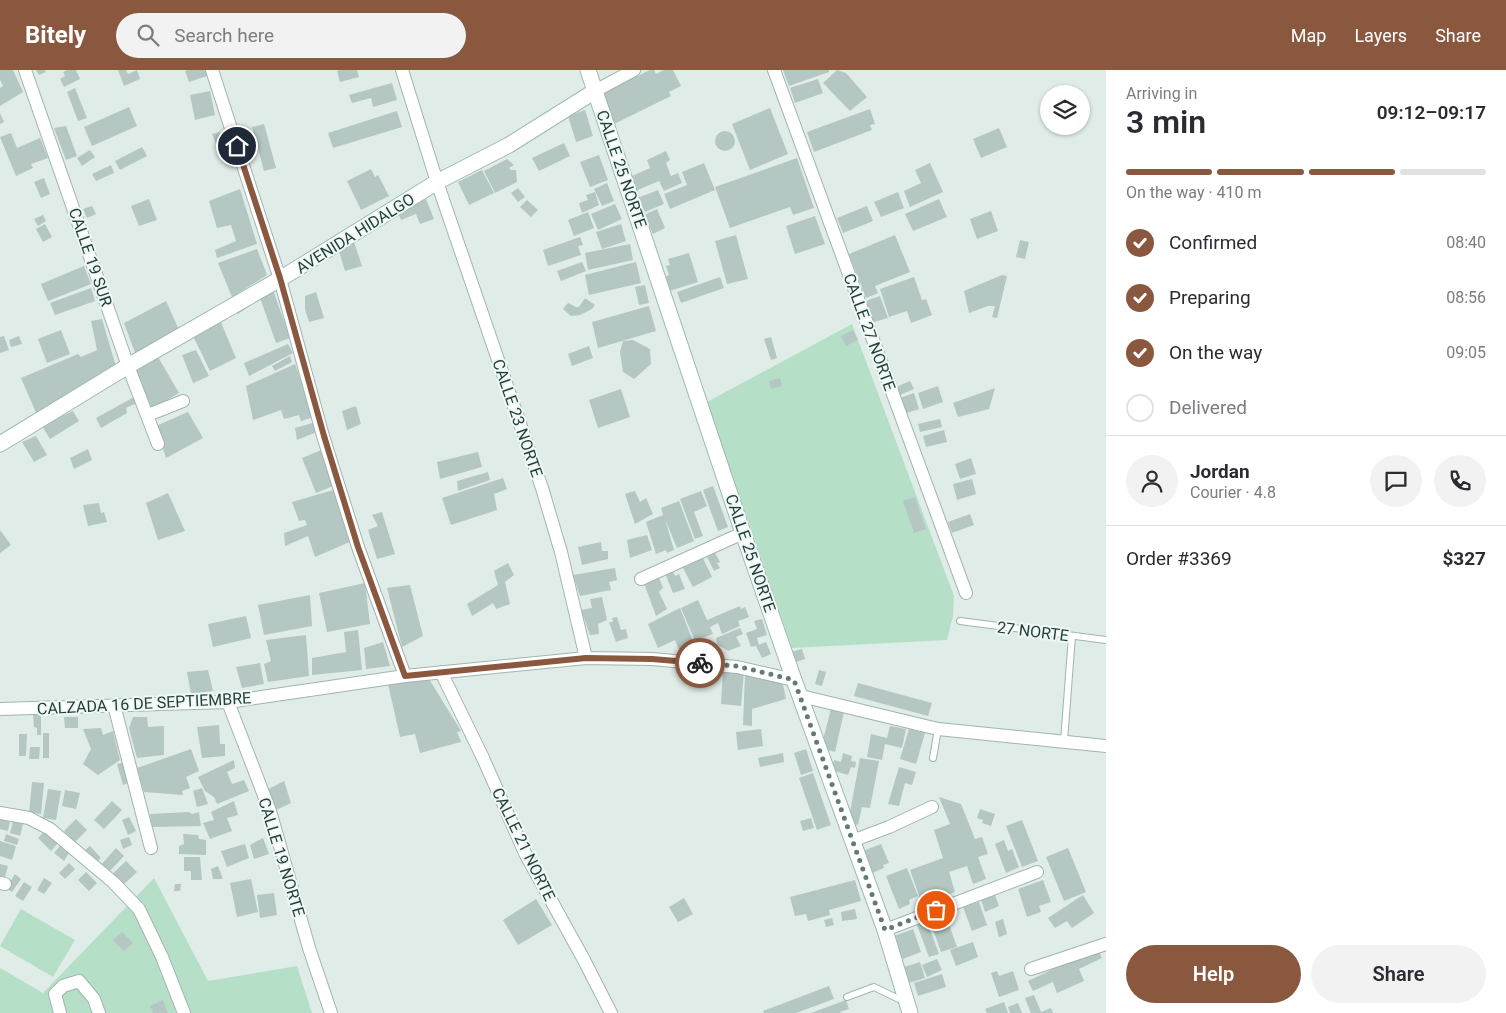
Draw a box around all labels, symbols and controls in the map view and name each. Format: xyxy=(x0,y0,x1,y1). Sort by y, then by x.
search box xyxy=(116,13,466,58)
text: Bitely xyxy=(25,21,86,49)
icon: search xyxy=(134,21,162,49)
text: Search here xyxy=(174,24,274,47)
text: Map xyxy=(1291,25,1326,46)
text: Layers xyxy=(1354,25,1407,46)
text: Share xyxy=(1435,25,1481,46)
text: Arriving in xyxy=(1126,84,1197,103)
map controls xyxy=(1040,85,1090,135)
button: layers xyxy=(1040,85,1090,135)
text: 09:12–09:17 xyxy=(1377,101,1486,124)
text: 3 min xyxy=(1126,103,1206,141)
street label: CALLE 25 NORTE xyxy=(592,108,651,231)
pin xyxy=(216,125,258,167)
icon: home xyxy=(223,132,251,160)
text: On the way · 410 m xyxy=(1126,183,1262,202)
street label: AVENIDA HIDALGO xyxy=(293,189,418,278)
street label: CALLE 19 SUR xyxy=(65,205,116,309)
icon: check xyxy=(1126,229,1154,257)
text: Confirmed xyxy=(1169,231,1257,254)
text: 08:40 xyxy=(1446,233,1486,252)
street label: CALLE 27 NORTE xyxy=(839,271,900,393)
icon: check xyxy=(1126,284,1154,312)
text: Preparing xyxy=(1169,286,1251,309)
text: 08:56 xyxy=(1446,288,1486,307)
icon: check xyxy=(1126,339,1154,367)
text: On the way xyxy=(1169,341,1262,364)
text: 09:05 xyxy=(1446,343,1486,362)
street label: CALLE 23 NORTE xyxy=(488,357,547,480)
text: Delivered xyxy=(1169,396,1247,419)
button: person xyxy=(1126,455,1178,507)
button: chat xyxy=(1370,455,1422,507)
button: phone xyxy=(1434,455,1486,507)
text: Jordan xyxy=(1190,460,1250,483)
text: Courier · 4.8 xyxy=(1190,483,1276,502)
street label: CALLE 25 NORTE xyxy=(721,492,780,615)
text: Order #3369 xyxy=(1126,547,1232,570)
text: $327 xyxy=(1442,547,1486,570)
street label: 27 NORTE xyxy=(996,618,1070,645)
courier xyxy=(675,638,725,688)
icon: bike xyxy=(686,649,714,677)
street label: CALZADA 16 DE SEPTIEMBRE xyxy=(36,688,252,719)
street label: CALLE 21 NORTE xyxy=(488,785,559,904)
street label: CALLE 19 NORTE xyxy=(254,795,309,919)
pin xyxy=(915,889,957,931)
icon: bag xyxy=(922,896,950,924)
button: Help xyxy=(1126,945,1301,1003)
button: Share xyxy=(1311,945,1486,1003)

